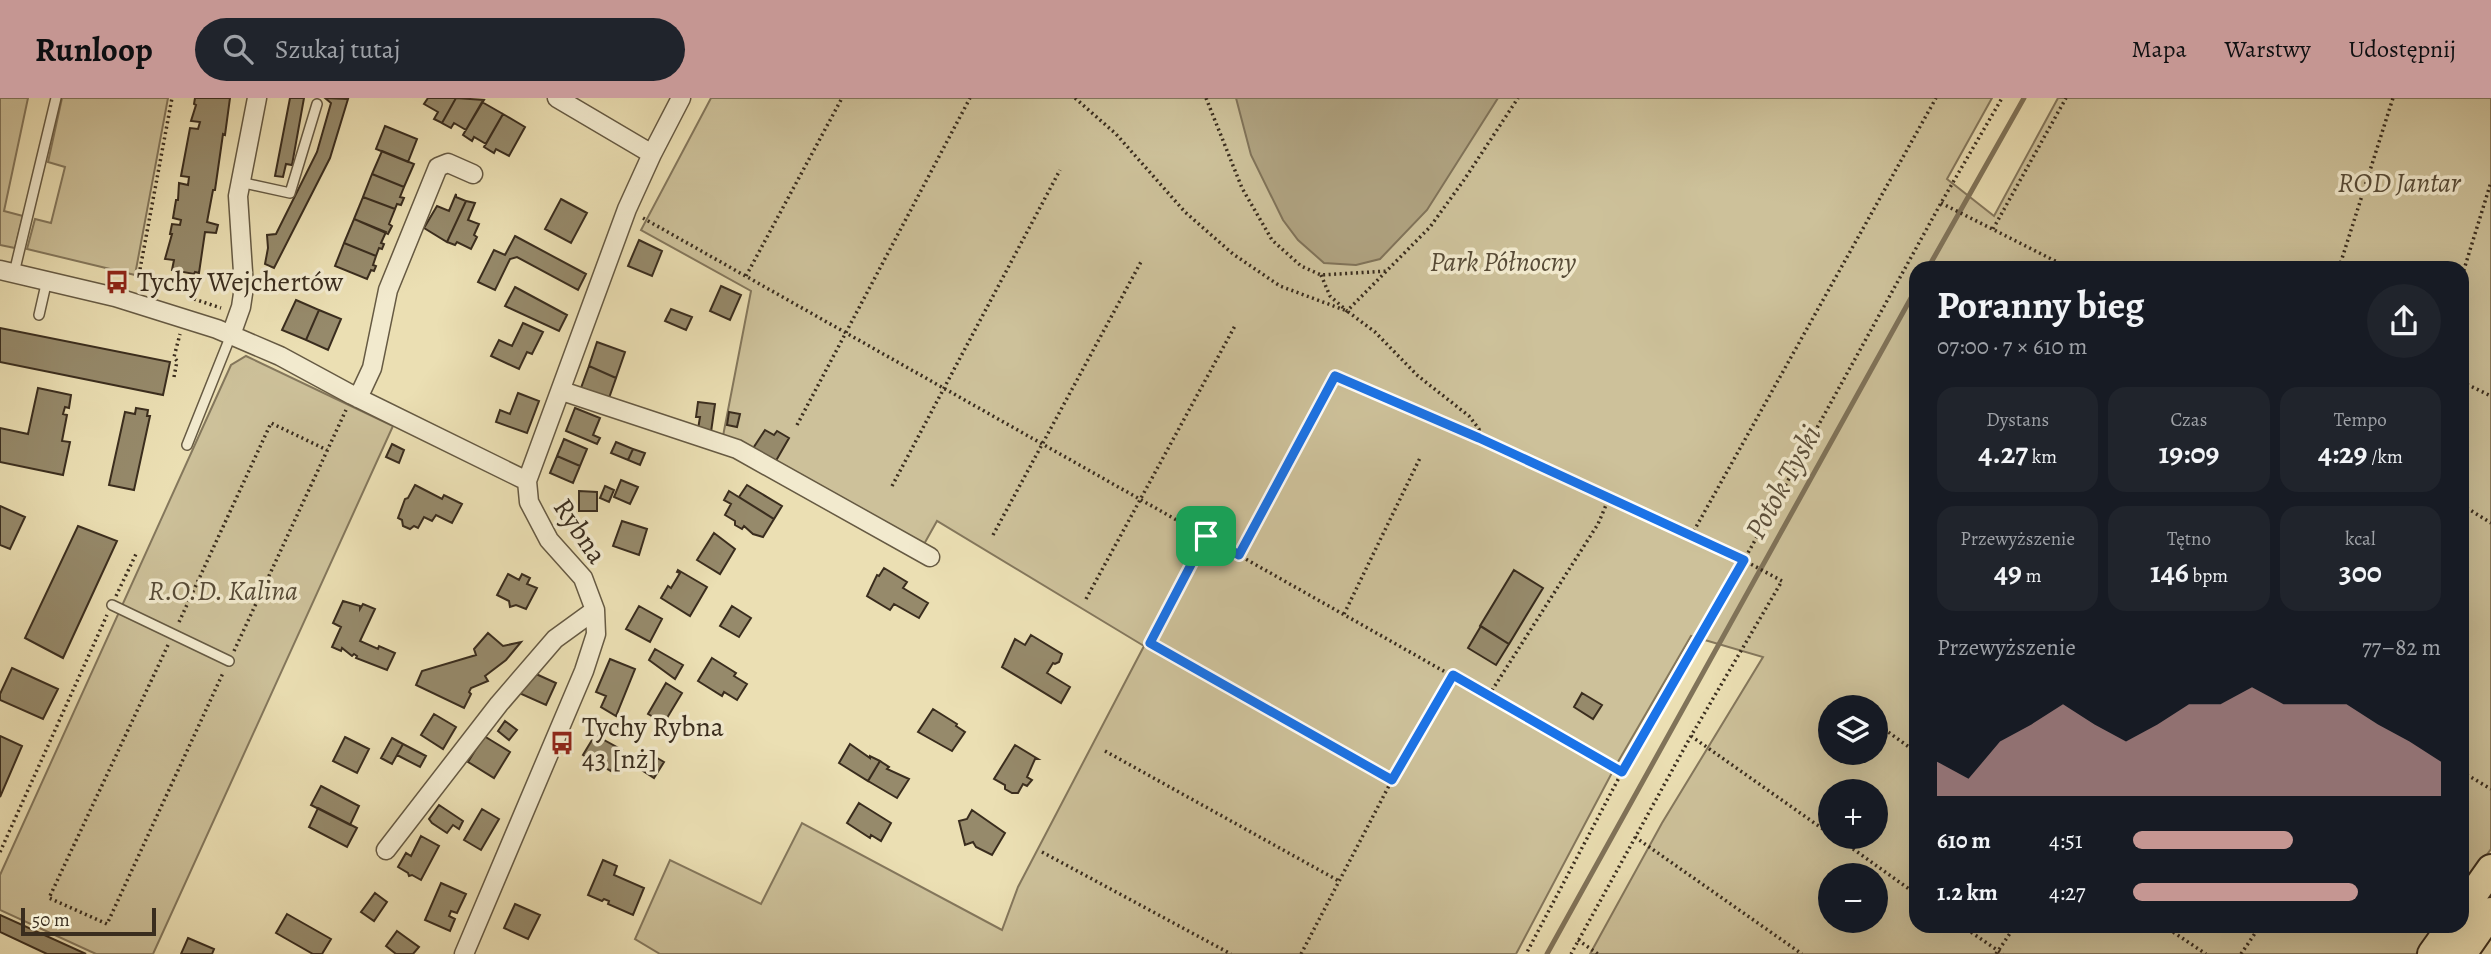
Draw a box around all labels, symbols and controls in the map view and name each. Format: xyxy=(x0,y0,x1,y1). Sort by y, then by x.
search box xyxy=(195,18,685,81)
text: Runloop xyxy=(35,27,153,72)
icon: search xyxy=(219,30,257,68)
text: Szukaj tutaj xyxy=(275,32,400,67)
text: Mapa xyxy=(2131,33,2187,65)
text: Warstwy xyxy=(2225,33,2311,65)
text: Udostępnij xyxy=(2349,33,2456,65)
park label: ROD Jantar xyxy=(2337,164,2462,202)
park label: Park Północny xyxy=(1430,243,1576,281)
place label: Tychy Wejchertów xyxy=(137,263,344,301)
bus stop icon: Tychy Wejchertów xyxy=(103,268,131,296)
text: Poranny bieg xyxy=(1937,279,2144,331)
button: share xyxy=(2367,284,2441,358)
text: 07:00 · 7 × 610 m xyxy=(1937,331,2087,362)
text: Dystans xyxy=(1986,407,2049,433)
text: Czas xyxy=(2171,407,2207,433)
text: Tempo xyxy=(2334,407,2387,433)
water label: Potok Tyski xyxy=(1735,418,1831,546)
text: 4.27 xyxy=(1978,433,2028,473)
text: 19:09 xyxy=(2159,433,2219,473)
text: 4:29 xyxy=(2318,433,2368,473)
text: km xyxy=(2028,444,2057,470)
text: /km xyxy=(2368,444,2403,470)
street label: Rybna xyxy=(544,491,616,571)
pin xyxy=(1176,506,1236,566)
icon: arrive xyxy=(1187,517,1225,555)
text: Przewyższenie xyxy=(1960,526,2075,552)
text: Tętno xyxy=(2167,526,2211,552)
text: kcal xyxy=(2345,526,2376,552)
text: 49 xyxy=(1994,552,2022,592)
text: 146 xyxy=(2150,552,2189,592)
text: 300 xyxy=(2339,552,2382,592)
text: m xyxy=(2022,563,2041,589)
text: bpm xyxy=(2189,563,2228,589)
park label: R.O.D. Kalina xyxy=(148,572,298,610)
text: Przewyższenie xyxy=(1937,632,2076,663)
text: 77–82 m xyxy=(2362,632,2441,663)
map controls xyxy=(1818,695,1888,933)
button: layers xyxy=(1818,695,1888,765)
place label: Tychy Rybna 43 [nż] xyxy=(582,708,724,778)
bus stop icon: Tychy Rybna 43 [nż] xyxy=(548,729,576,757)
button: + xyxy=(1818,779,1888,849)
text: 610 m xyxy=(1937,825,1991,856)
text: 4:51 xyxy=(2049,825,2083,856)
button: − xyxy=(1818,863,1888,933)
text: 1.2 km xyxy=(1937,877,1998,908)
text: 4:27 xyxy=(2049,877,2085,908)
scale bar xyxy=(21,905,156,937)
text: 50 m xyxy=(32,907,70,933)

